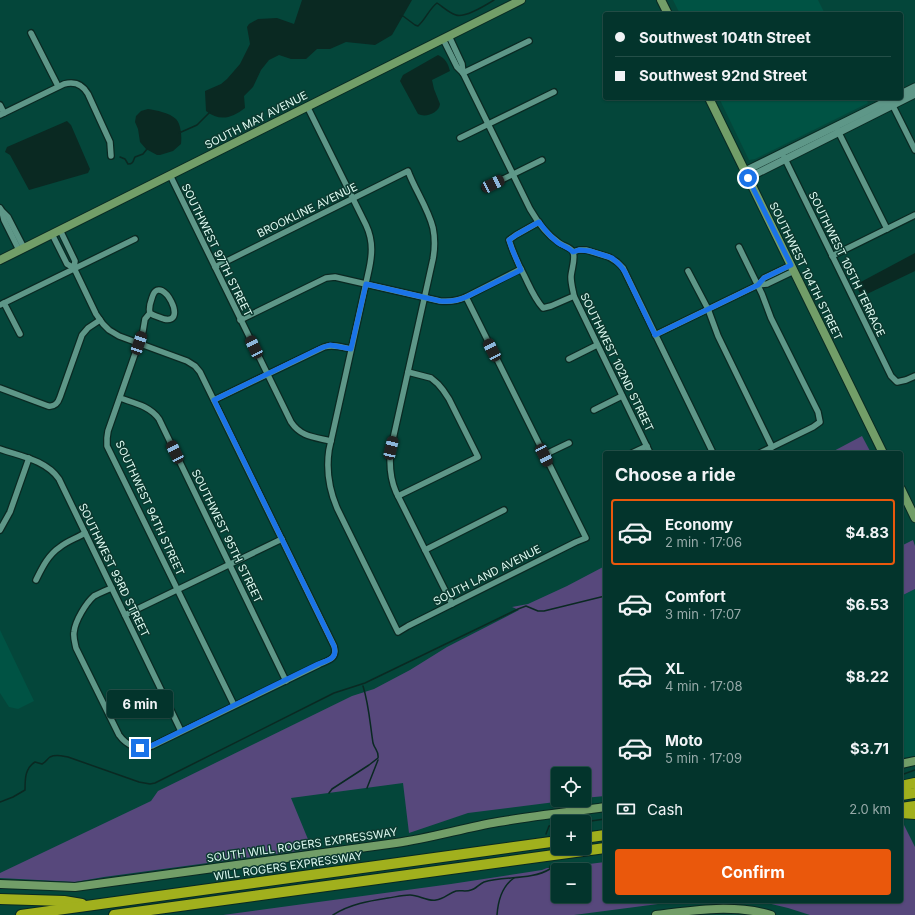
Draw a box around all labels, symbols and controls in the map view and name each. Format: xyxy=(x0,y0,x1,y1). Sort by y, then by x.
text: Southwest 104th Street xyxy=(639,28,811,47)
text: Southwest 92nd Street xyxy=(639,66,807,85)
street label: SOUTH MAY AVENUE xyxy=(202,88,310,152)
route start xyxy=(739,169,757,187)
car xyxy=(480,173,506,195)
street label: BROOKLINE AVENUE xyxy=(255,180,359,240)
street label: SOUTHWEST 97TH STREET xyxy=(179,181,255,319)
street label: SOUTHWEST 105TH TERRACE xyxy=(806,189,888,339)
street label: SOUTHWEST 104TH STREET xyxy=(766,200,846,342)
street label: SOUTHWEST 102ND STREET xyxy=(577,290,657,434)
car xyxy=(129,330,149,356)
car xyxy=(243,334,265,360)
car xyxy=(481,337,503,363)
car xyxy=(382,435,400,461)
street label: SOUTHWEST 94TH STREET xyxy=(112,438,188,578)
car xyxy=(164,439,186,465)
car xyxy=(533,442,555,468)
text: Choose a ride xyxy=(615,464,736,485)
street label: SOUTHWEST 95TH STREET xyxy=(188,467,266,605)
street label: SOUTHWEST 93RD STREET xyxy=(76,501,152,639)
icon: car xyxy=(617,514,653,550)
text: Economy xyxy=(665,515,733,534)
text: $4.83 xyxy=(846,523,889,542)
text: 2 min · 17:06 xyxy=(665,534,742,550)
street label: SOUTH LAND AVENUE xyxy=(431,542,543,608)
icon: car xyxy=(617,586,653,622)
text: Comfort xyxy=(665,587,726,606)
text: $6.53 xyxy=(846,595,889,614)
text: 3 min · 17:07 xyxy=(665,606,741,622)
icon: car xyxy=(617,658,653,694)
text: XL xyxy=(665,659,685,678)
text: $8.22 xyxy=(846,667,889,686)
text: 4 min · 17:08 xyxy=(665,678,743,694)
callout: 6 min xyxy=(107,690,173,718)
text: 6 min xyxy=(122,696,158,712)
icon: car xyxy=(617,730,653,766)
text: Moto xyxy=(665,731,703,750)
route end xyxy=(131,739,149,757)
text: $3.71 xyxy=(850,739,889,758)
text: 5 min · 17:09 xyxy=(665,750,742,766)
map controls xyxy=(551,767,591,903)
button: locate xyxy=(551,767,591,807)
icon: cash xyxy=(615,798,637,820)
text: Cash xyxy=(647,800,683,819)
text: 2.0 km xyxy=(849,801,891,817)
button: + xyxy=(551,815,591,855)
street label: SOUTH WILL ROGERS EXPRESSWAY xyxy=(206,825,398,865)
street label: WILL ROGERS EXPRESSWAY xyxy=(213,849,363,883)
button: Confirm xyxy=(615,849,891,895)
button: − xyxy=(551,863,591,903)

